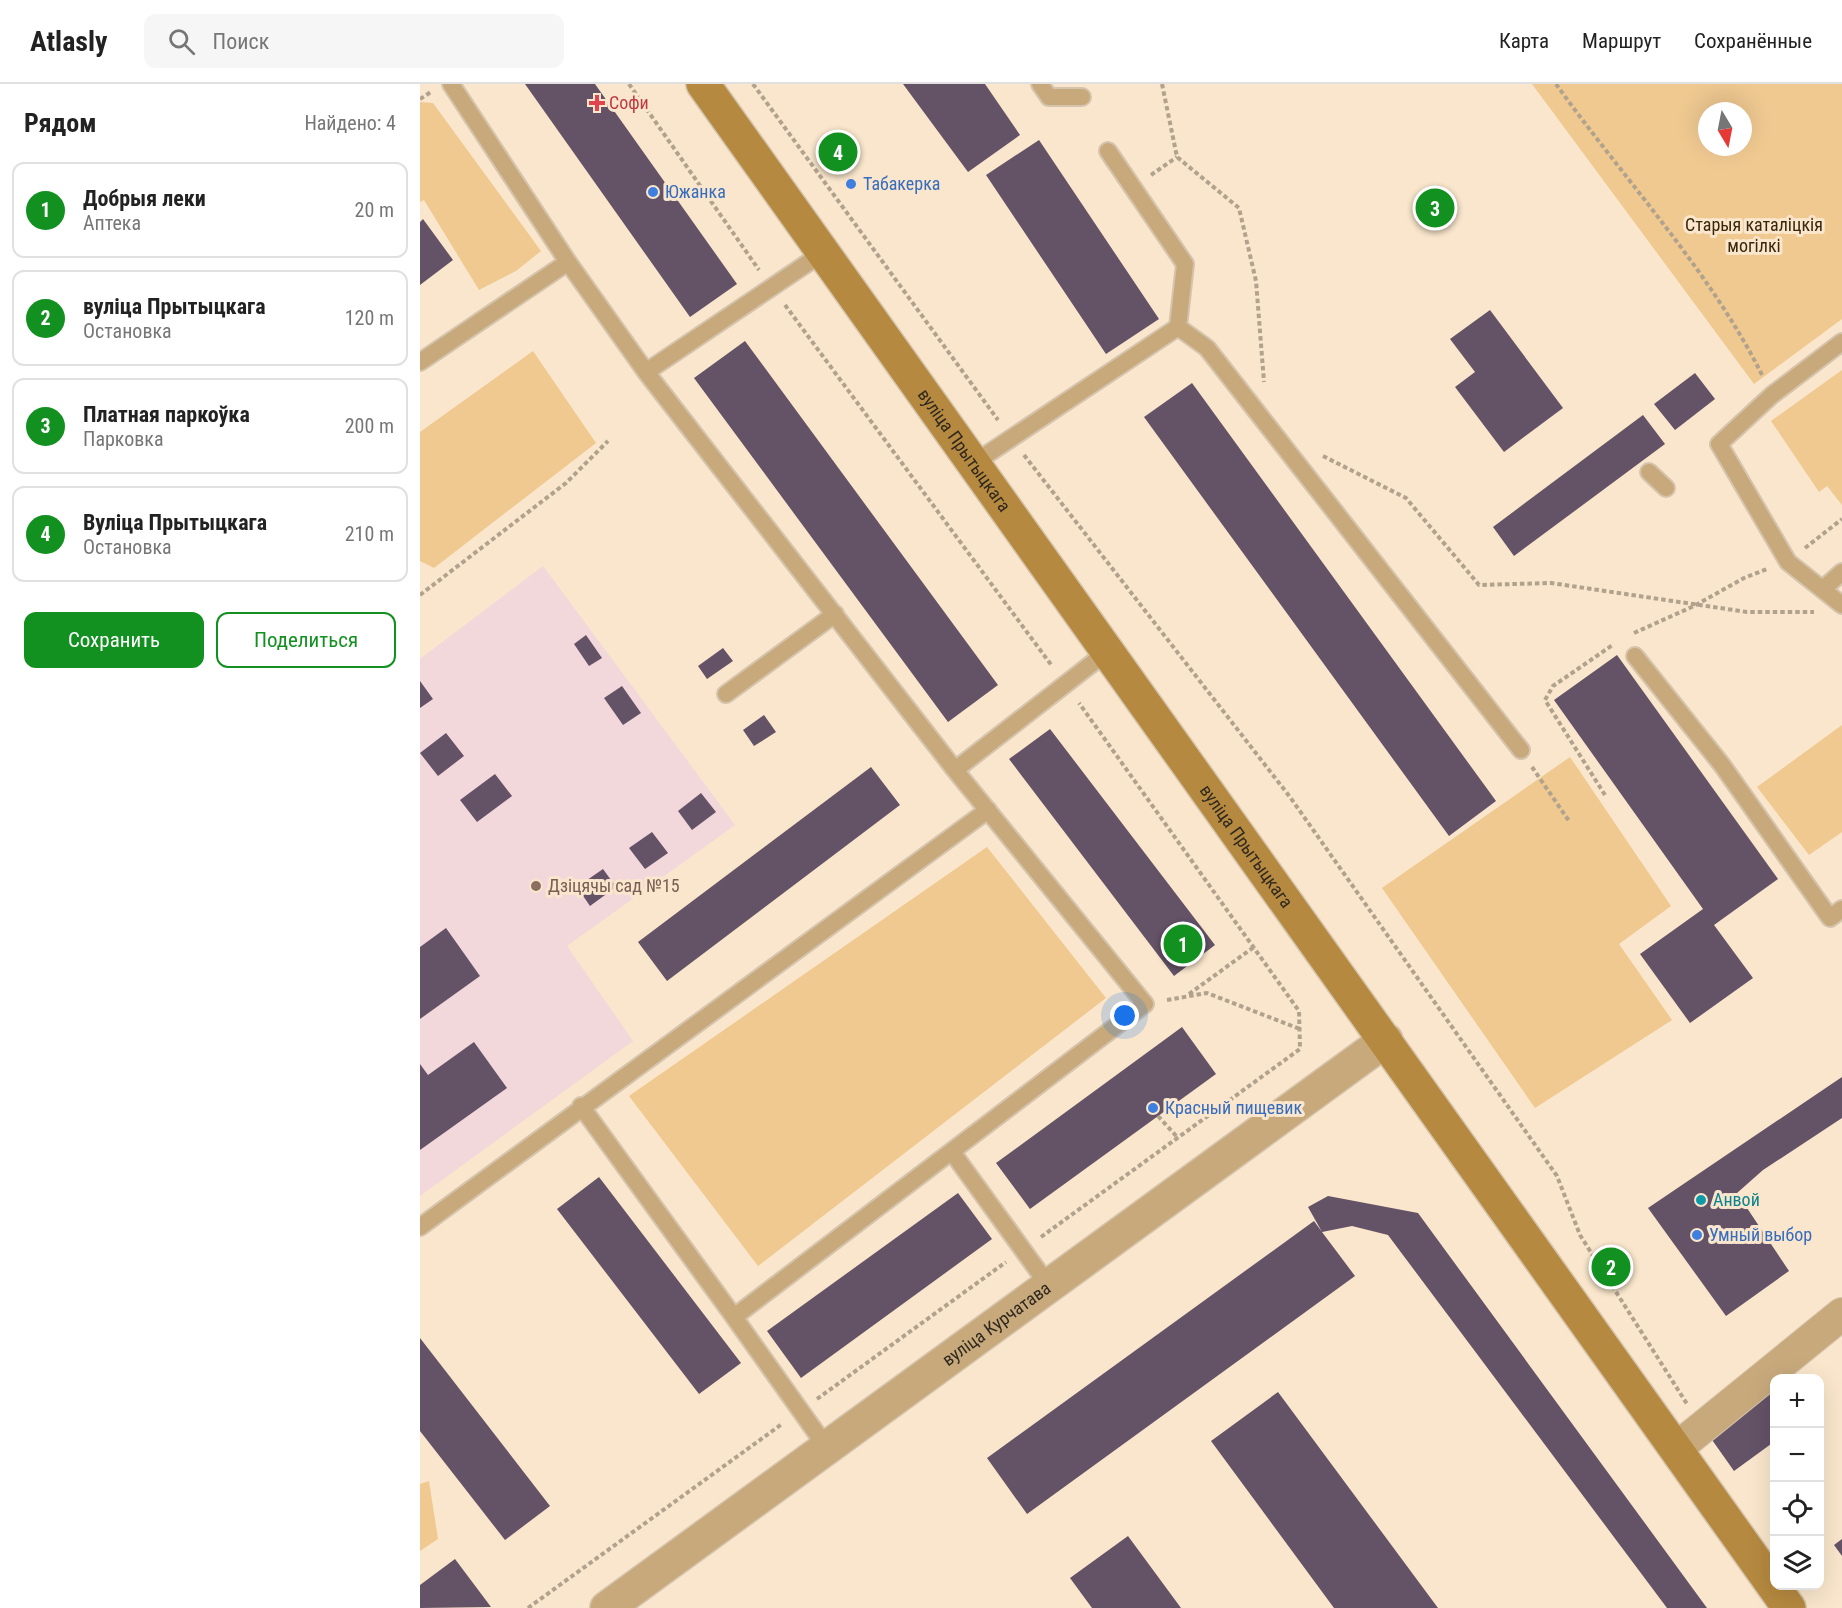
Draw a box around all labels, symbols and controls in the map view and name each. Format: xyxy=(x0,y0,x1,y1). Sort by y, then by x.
search box xyxy=(144,14,564,68)
text: Atlasly xyxy=(30,25,108,58)
icon: search xyxy=(165,25,198,58)
text: Поиск xyxy=(213,29,269,54)
text: Карта xyxy=(1499,29,1549,53)
text: Маршрут xyxy=(1582,29,1661,53)
text: Сохранённые xyxy=(1694,29,1812,53)
place label: Софи xyxy=(609,92,649,113)
marker: Софи xyxy=(590,96,604,110)
north arrow xyxy=(1698,102,1752,156)
text: Рядом xyxy=(24,108,96,138)
text: Найдено: 4 xyxy=(304,111,396,135)
pin: 4 xyxy=(818,130,858,174)
place label: Табакерка xyxy=(863,173,940,194)
marker: Табакерка xyxy=(844,177,858,191)
place label: Южанка xyxy=(665,181,726,202)
marker: Южанка xyxy=(646,185,660,199)
text: Добрыя леки xyxy=(83,186,206,211)
pin: 3 xyxy=(1416,186,1454,230)
text: 1 xyxy=(40,198,51,222)
text: 20 m xyxy=(355,198,394,222)
text: Аптека xyxy=(83,211,141,235)
park label: Старыя каталіцкія могілкі xyxy=(1685,214,1823,256)
text: вуліца Прытыцкага xyxy=(83,294,266,319)
text: 2 xyxy=(40,306,51,330)
text: 120 m xyxy=(345,306,394,330)
text: Остановка xyxy=(83,319,172,343)
street label: вуліца Прытыцкага xyxy=(914,385,1015,516)
text: Платная паркоўка xyxy=(83,402,250,427)
text: 3 xyxy=(40,414,51,438)
text: 200 m xyxy=(345,414,394,438)
text: Парковка xyxy=(83,427,164,451)
text: Вуліца Прытыцкага xyxy=(83,510,267,535)
text: 4 xyxy=(40,522,51,546)
text: 210 m xyxy=(345,522,394,546)
text: Остановка xyxy=(83,535,172,559)
button: Сохранить xyxy=(24,612,204,668)
button: Поделиться xyxy=(216,612,396,668)
street label: вуліца Прытыцкага xyxy=(1196,780,1297,911)
place label: Дзіцячы сад №15 xyxy=(548,875,680,896)
marker: Дзіцячы сад №15 xyxy=(529,879,543,893)
pin: 1 xyxy=(1164,922,1203,966)
your location xyxy=(1110,1001,1139,1030)
place label: Красный пищевик xyxy=(1165,1097,1303,1118)
marker: Красный пищевик xyxy=(1146,1101,1160,1115)
place label: Анвой xyxy=(1713,1189,1760,1210)
marker: Анвой xyxy=(1694,1193,1708,1207)
place label: Умный выбор xyxy=(1709,1224,1812,1245)
marker: Умный выбор xyxy=(1690,1228,1704,1242)
pin: 2 xyxy=(1592,1244,1630,1290)
street label: вуліца Курчатава xyxy=(938,1277,1054,1370)
map controls xyxy=(1770,1374,1824,1590)
button: + xyxy=(1770,1374,1824,1428)
button: − xyxy=(1770,1428,1824,1482)
button: locate xyxy=(1770,1482,1824,1536)
button: layers xyxy=(1770,1536,1824,1590)

